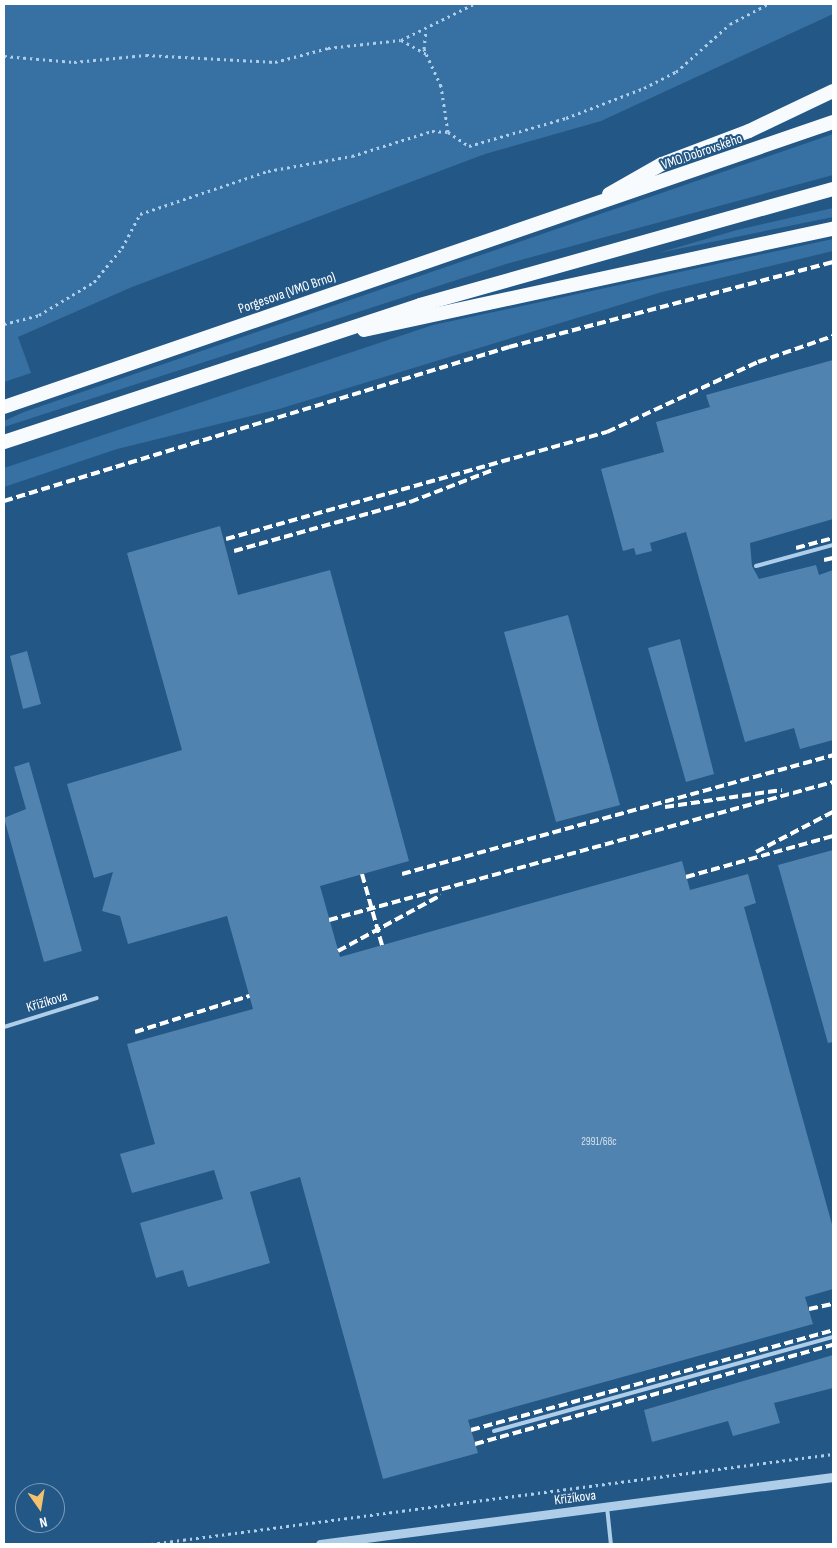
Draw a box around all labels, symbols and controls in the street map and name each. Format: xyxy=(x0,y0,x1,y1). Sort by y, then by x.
street label: VMO Dobrovského xyxy=(659,130,745,174)
street label: Porgesova (VMO Brno) xyxy=(236,268,338,318)
street label: Křížíkova xyxy=(24,988,70,1016)
house number: 2991/68c xyxy=(581,1135,617,1149)
north arrow xyxy=(15,1483,65,1533)
street label: Křižíkova xyxy=(553,1487,597,1509)
text: N xyxy=(38,1513,49,1531)

